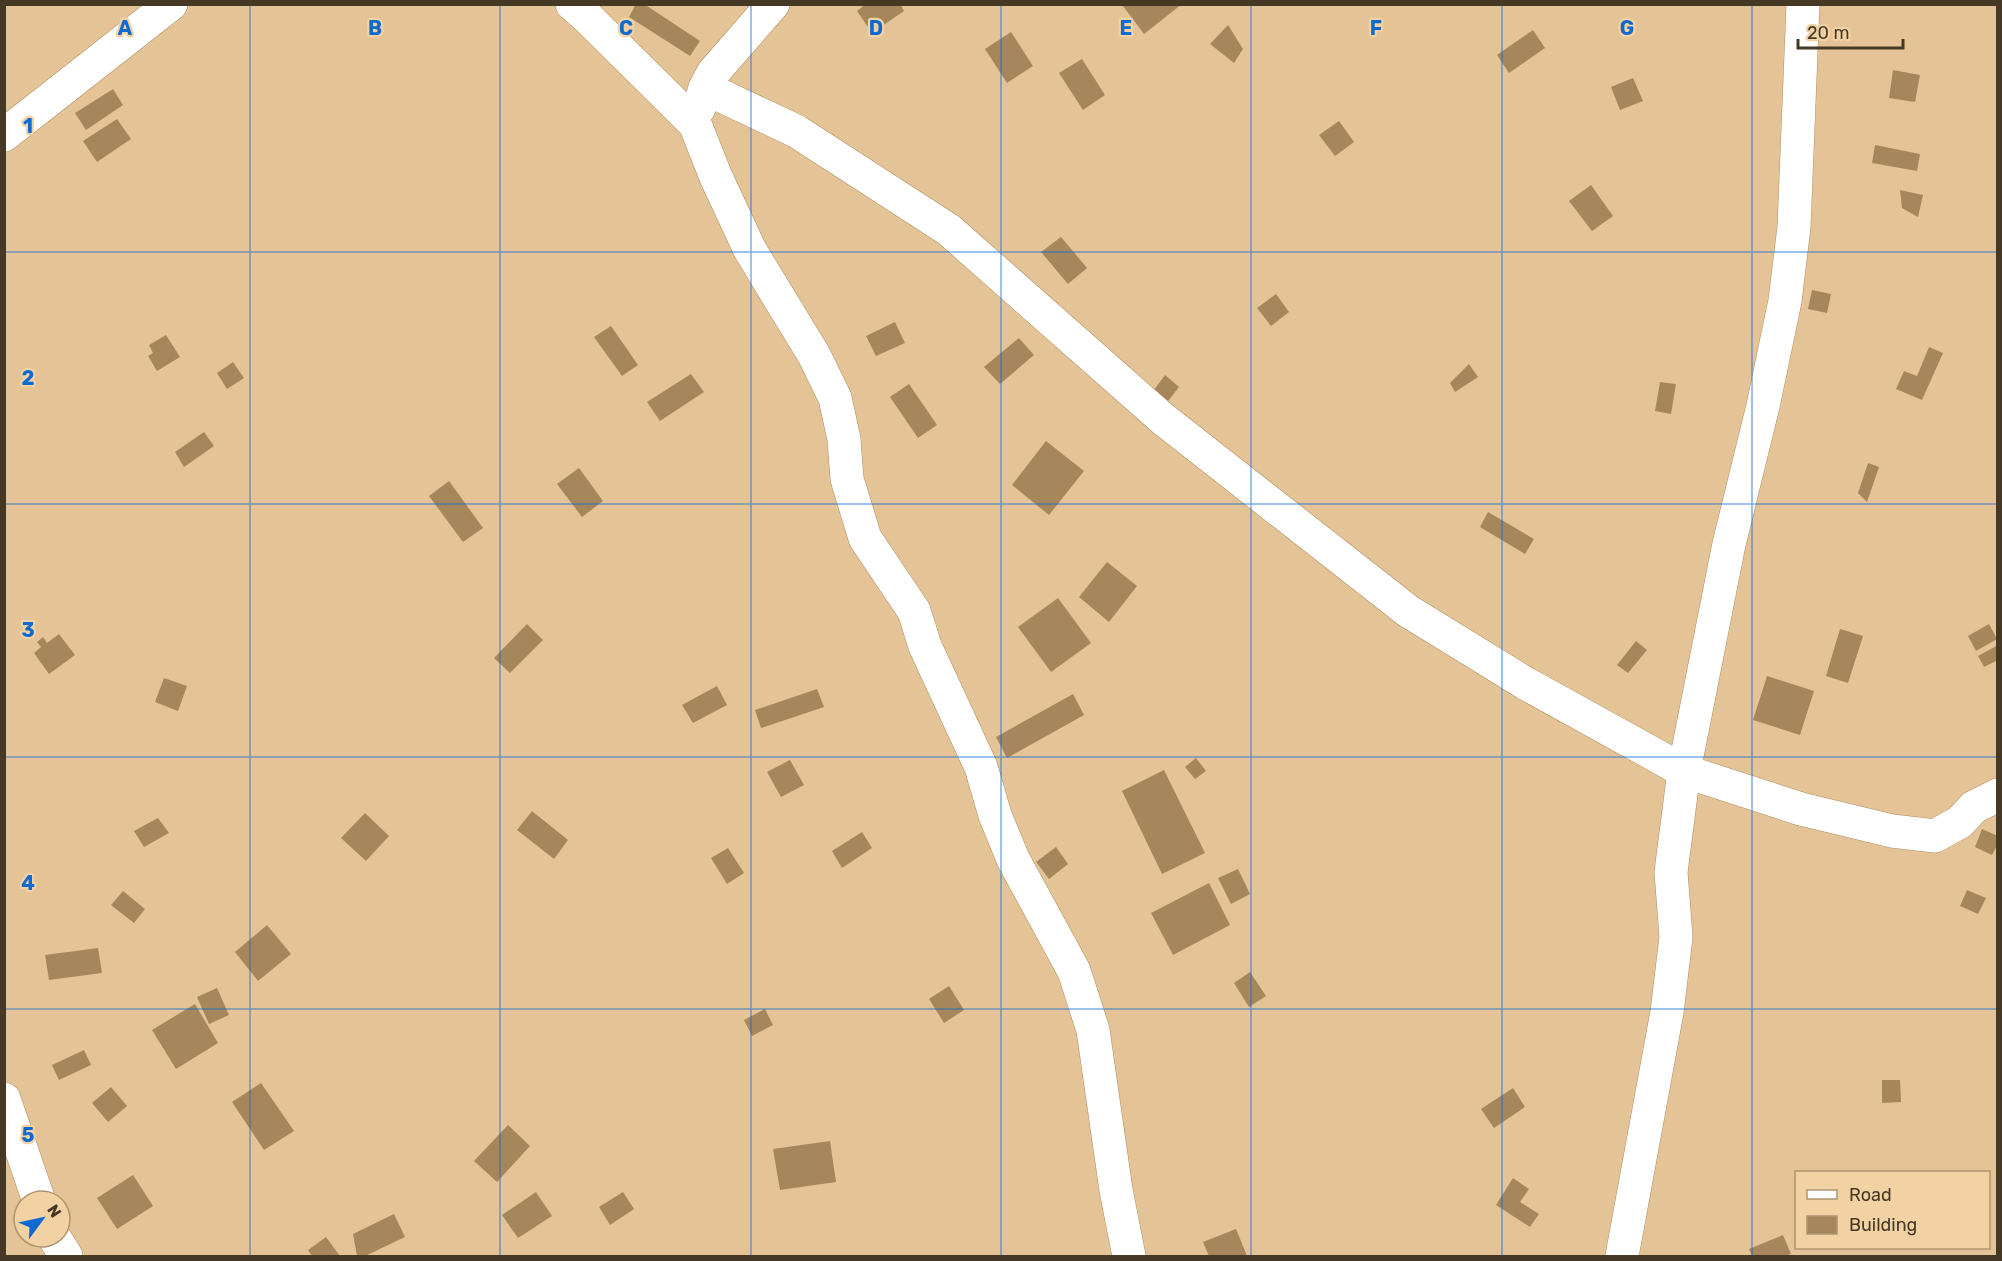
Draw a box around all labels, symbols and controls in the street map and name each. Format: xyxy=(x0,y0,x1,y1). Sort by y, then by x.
scale bar xyxy=(1798,12,1903,50)
text: A xyxy=(118,16,133,40)
text: B xyxy=(368,16,382,40)
text: C xyxy=(619,16,633,40)
text: D xyxy=(869,16,883,40)
text: E xyxy=(1120,16,1132,40)
text: F xyxy=(1370,16,1382,40)
text: G xyxy=(1620,16,1634,40)
text: 20 m xyxy=(1807,22,1849,44)
text: 1 xyxy=(23,114,33,138)
text: 2 xyxy=(22,366,35,390)
text: 3 xyxy=(21,618,35,642)
text: 4 xyxy=(21,871,35,895)
text: 5 xyxy=(22,1123,35,1147)
legend xyxy=(1795,1171,1990,1249)
text: Road xyxy=(1849,1184,1892,1206)
north arrow xyxy=(12,1189,72,1249)
text: N xyxy=(43,1201,65,1221)
text: Building xyxy=(1849,1214,1917,1236)

